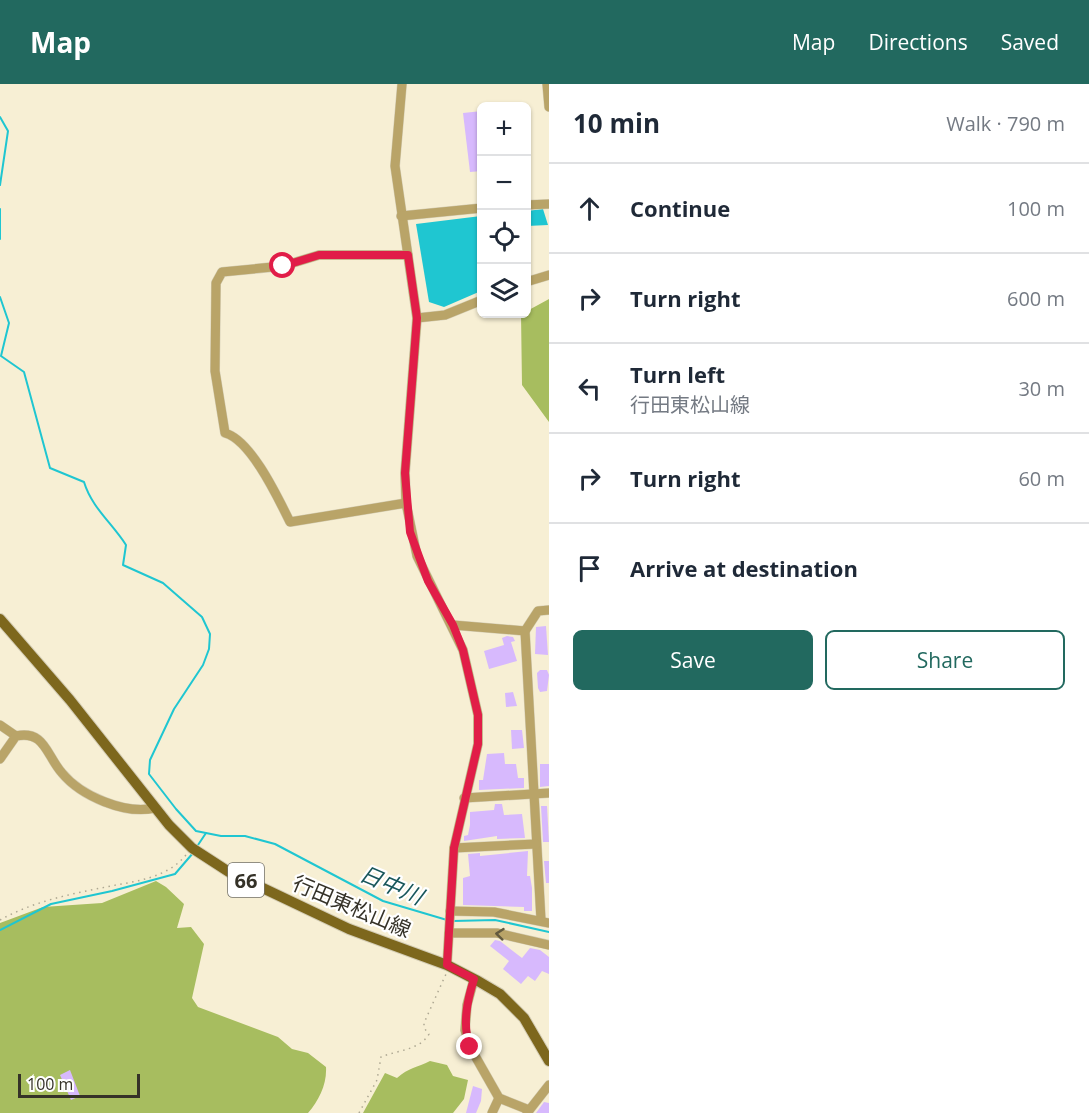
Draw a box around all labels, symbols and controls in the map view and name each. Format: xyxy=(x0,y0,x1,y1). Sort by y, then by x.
text: Map xyxy=(30,23,91,61)
text: Map xyxy=(792,28,835,56)
text: Directions xyxy=(868,28,968,56)
text: Saved xyxy=(1001,28,1059,56)
map controls xyxy=(477,102,531,318)
button: + xyxy=(477,102,531,156)
text: 10 min xyxy=(573,105,660,141)
text: Walk · 790 m xyxy=(946,110,1065,137)
button: − xyxy=(477,156,531,210)
icon: ahead xyxy=(573,192,606,225)
text: Continue xyxy=(630,193,730,223)
text: 100 m xyxy=(1007,195,1065,222)
button: locate xyxy=(477,210,531,264)
route start xyxy=(269,252,295,278)
button: layers xyxy=(477,264,531,318)
icon: right xyxy=(573,282,606,315)
text: Turn right xyxy=(630,283,741,313)
text: 600 m xyxy=(1007,285,1065,312)
text: Turn left xyxy=(630,359,725,389)
icon: left xyxy=(573,372,606,405)
text: 30 m xyxy=(1018,375,1065,402)
text: 行田東松山線 xyxy=(630,391,750,418)
icon: right xyxy=(573,462,606,495)
text: Turn right xyxy=(630,463,741,493)
text: 60 m xyxy=(1018,465,1065,492)
icon: arrive xyxy=(573,552,606,585)
text: Arrive at destination xyxy=(630,553,858,583)
button: Save xyxy=(573,630,813,690)
button: Share xyxy=(825,630,1065,690)
water label: 日中川 xyxy=(356,857,430,911)
road number: 66 xyxy=(228,863,264,897)
street label: 行田東松山線 xyxy=(289,868,415,944)
one-way arrow xyxy=(495,928,504,941)
route end xyxy=(456,1033,482,1059)
scale bar xyxy=(18,1071,140,1098)
text: 100 m xyxy=(27,1073,73,1095)

